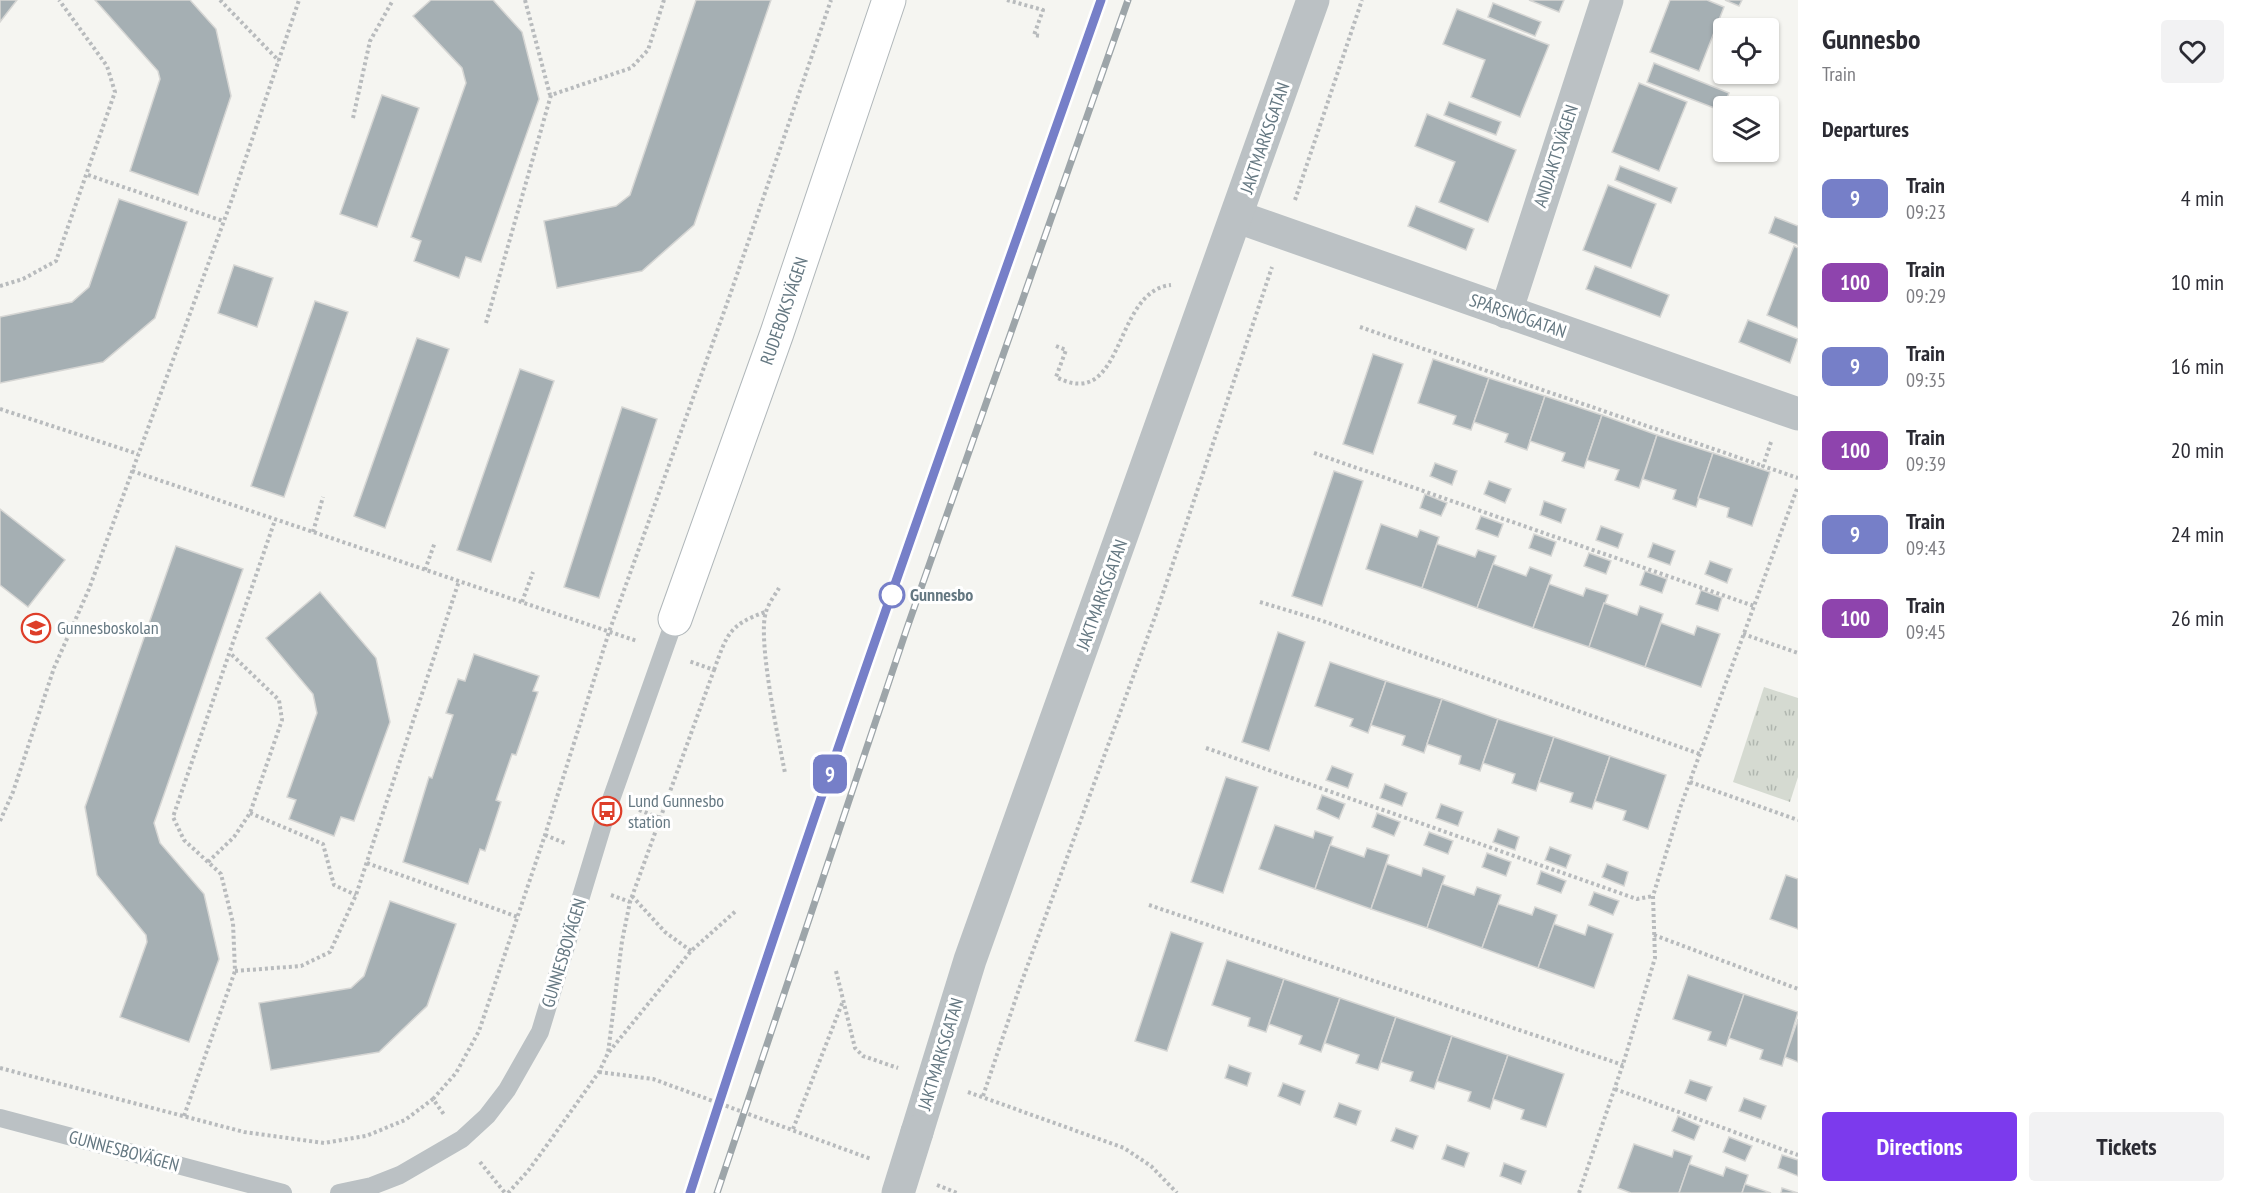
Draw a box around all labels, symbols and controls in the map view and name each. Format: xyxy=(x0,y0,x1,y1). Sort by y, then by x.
map controls xyxy=(1713,18,1779,162)
button: locate xyxy=(1713,18,1779,84)
text: Gunnesbo xyxy=(1822,20,1920,57)
button: heart xyxy=(2161,20,2224,83)
text: Train xyxy=(1822,61,1856,87)
street label: JAKTMARKSGATAN xyxy=(1234,79,1294,197)
button: layers xyxy=(1713,96,1779,162)
street label: ANDJAKTSVÄGEN xyxy=(1528,102,1583,210)
text: Departures xyxy=(1822,115,1909,143)
text: Train xyxy=(1906,171,1945,199)
text: 4 min xyxy=(2181,184,2224,212)
text: 9 xyxy=(1850,185,1860,212)
text: 09:23 xyxy=(1906,199,1946,225)
street label: RUDEBOKSVÄGEN xyxy=(755,254,813,368)
text: Train xyxy=(1906,255,1945,283)
text: 10 min xyxy=(2171,268,2224,296)
text: 100 xyxy=(1840,269,1870,296)
text: 09:29 xyxy=(1906,283,1946,309)
street label: SPÅRSNÖGATAN xyxy=(1467,288,1570,343)
text: Train xyxy=(1906,339,1945,367)
text: 16 min xyxy=(2171,352,2224,380)
text: 9 xyxy=(1850,353,1860,380)
text: 09:35 xyxy=(1906,367,1946,393)
text: Train xyxy=(1906,423,1945,451)
text: 20 min xyxy=(2171,436,2224,464)
text: 100 xyxy=(1840,437,1870,464)
text: 09:39 xyxy=(1906,451,1946,477)
text: Train xyxy=(1906,507,1945,535)
text: 24 min xyxy=(2171,520,2224,548)
text: 9 xyxy=(1850,521,1860,548)
text: 09:43 xyxy=(1906,535,1946,561)
street label: JAKTMARKSGATAN xyxy=(1071,536,1132,654)
marker: Gunnesbo xyxy=(879,582,905,608)
place label: Gunnesbo xyxy=(910,583,973,606)
text: Train xyxy=(1906,591,1945,619)
text: 26 min xyxy=(2171,604,2224,632)
text: 100 xyxy=(1840,605,1870,632)
school or university icon: Gunnesboskolan xyxy=(20,612,52,644)
place label: Gunnesboskolan xyxy=(57,616,159,639)
text: 09:45 xyxy=(1906,619,1946,645)
line badge: 9 xyxy=(810,754,850,794)
text: 9 xyxy=(825,761,835,788)
place label: Lund Gunnesbo station xyxy=(628,789,724,833)
bus stop icon: Lund Gunnesbo station xyxy=(591,795,623,827)
street label: GUNNESBOVÄGEN xyxy=(536,895,591,1010)
street label: JAKTMARKSGATAN xyxy=(912,995,968,1114)
button: Directions xyxy=(1822,1112,2017,1181)
button: Tickets xyxy=(2029,1112,2224,1181)
street label: GUNNESBOVÄGEN xyxy=(67,1125,182,1176)

